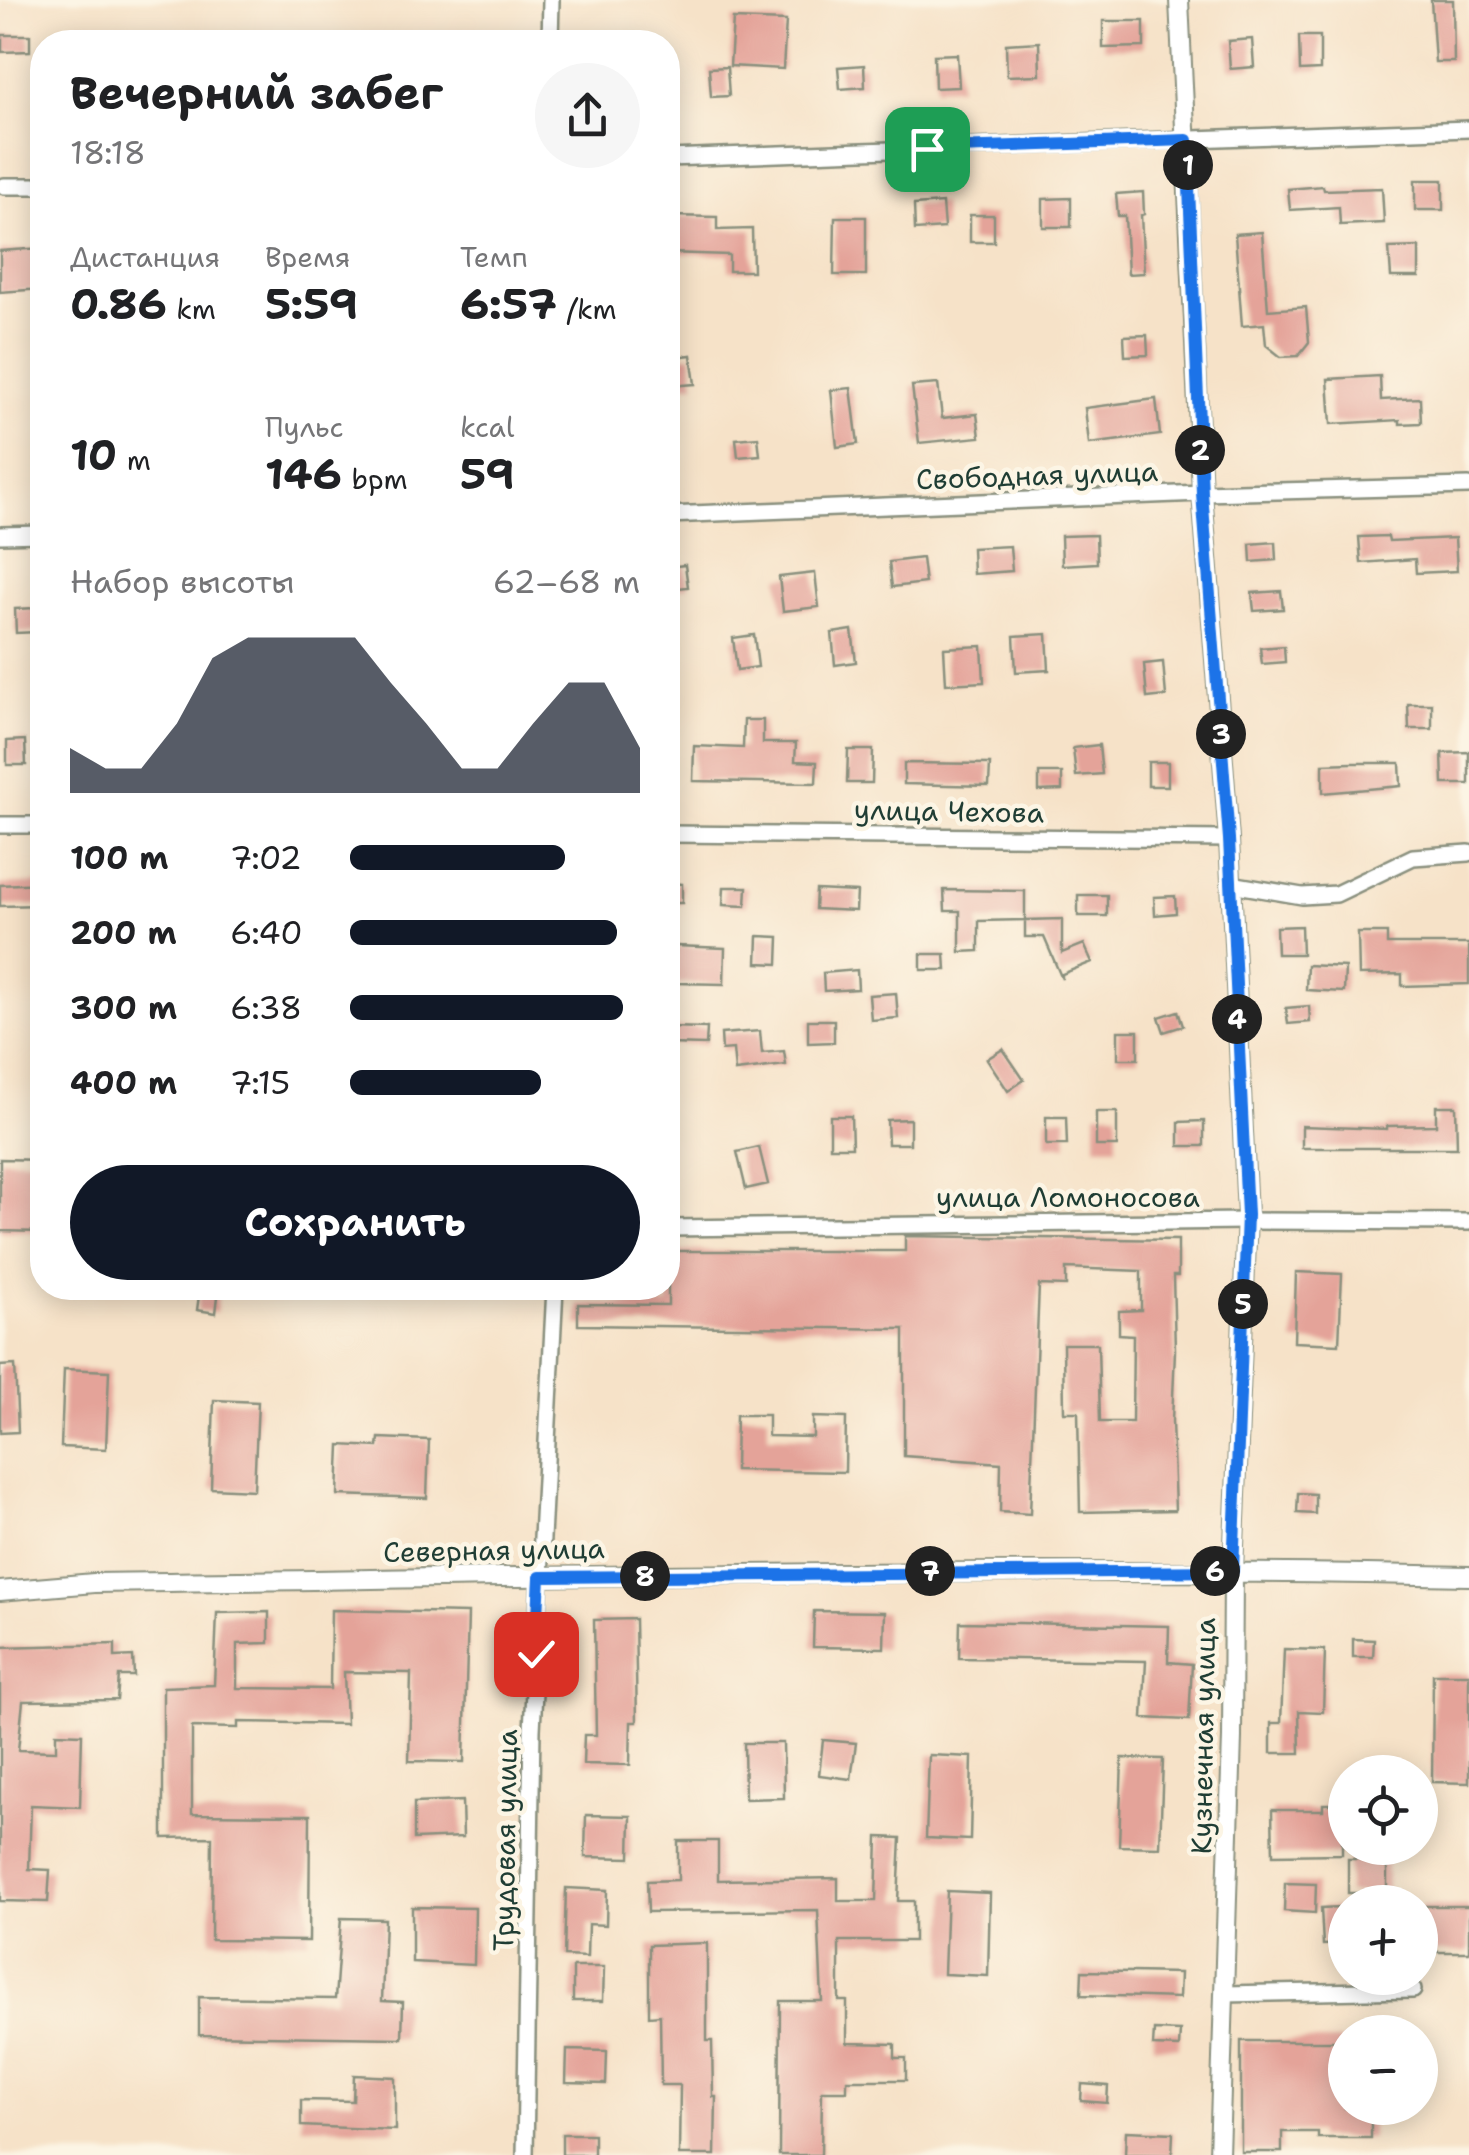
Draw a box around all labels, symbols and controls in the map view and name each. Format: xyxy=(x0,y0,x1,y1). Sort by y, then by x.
text: Вечерний забег xyxy=(70,63,443,123)
button: share xyxy=(535,63,640,168)
pin xyxy=(885,107,970,192)
icon: arrive xyxy=(900,122,955,177)
text: 18:18 xyxy=(70,131,146,174)
pin: 1 xyxy=(1163,140,1213,190)
text: 1 xyxy=(1182,146,1194,184)
text: Дистанция xyxy=(70,238,220,276)
text: Время xyxy=(265,238,350,276)
text: Темп xyxy=(460,238,528,276)
text: 0.86 xyxy=(70,276,167,332)
text: 5:59 xyxy=(265,276,358,332)
text: 6:57 xyxy=(460,276,557,332)
text: km xyxy=(167,290,216,328)
text: /km xyxy=(557,290,617,328)
text: Пульс xyxy=(265,408,344,446)
text: kcal xyxy=(460,408,514,446)
pin: 2 xyxy=(1175,425,1225,475)
text: 10 xyxy=(70,427,117,483)
text: 2 xyxy=(1190,431,1210,469)
text: m xyxy=(117,441,151,479)
text: 146 xyxy=(265,446,342,502)
text: 59 xyxy=(460,446,515,502)
street label: Свободная улица xyxy=(915,452,1159,498)
text: bpm xyxy=(342,460,408,498)
text: Набор высоты xyxy=(70,560,295,603)
text: 62–68 m xyxy=(493,560,640,603)
pin: 3 xyxy=(1196,709,1246,759)
text: 3 xyxy=(1211,715,1231,753)
street label: улица Чехова xyxy=(854,790,1044,832)
text: 100 m xyxy=(70,836,169,879)
text: 7:02 xyxy=(230,836,302,879)
text: 200 m xyxy=(70,911,177,954)
text: 6:40 xyxy=(230,911,303,954)
text: 300 m xyxy=(70,986,177,1029)
text: 6:38 xyxy=(230,986,302,1029)
pin: 4 xyxy=(1212,994,1262,1044)
text: 4 xyxy=(1227,1000,1247,1038)
text: 400 m xyxy=(70,1061,177,1104)
text: 7:15 xyxy=(230,1061,290,1104)
button: Сохранить xyxy=(70,1165,640,1280)
street label: улица Ломоносова xyxy=(936,1178,1200,1216)
pin: 5 xyxy=(1218,1279,1268,1329)
text: 5 xyxy=(1234,1285,1252,1323)
street label: Северная улица xyxy=(383,1529,605,1571)
pin: 7 xyxy=(905,1546,955,1596)
pin: 6 xyxy=(1190,1546,1240,1596)
pin: 8 xyxy=(620,1551,670,1601)
text: 7 xyxy=(920,1552,940,1590)
text: 6 xyxy=(1205,1552,1225,1590)
text: 8 xyxy=(635,1557,655,1595)
pin xyxy=(494,1612,579,1697)
street label: Кузнечная улица xyxy=(1182,1617,1224,1855)
icon: check xyxy=(509,1627,564,1682)
street label: Трудовая улица xyxy=(484,1729,526,1951)
map controls xyxy=(1328,1755,1438,2125)
button: locate xyxy=(1328,1755,1438,1865)
button: + xyxy=(1328,1885,1438,1995)
button: − xyxy=(1328,2015,1438,2125)

